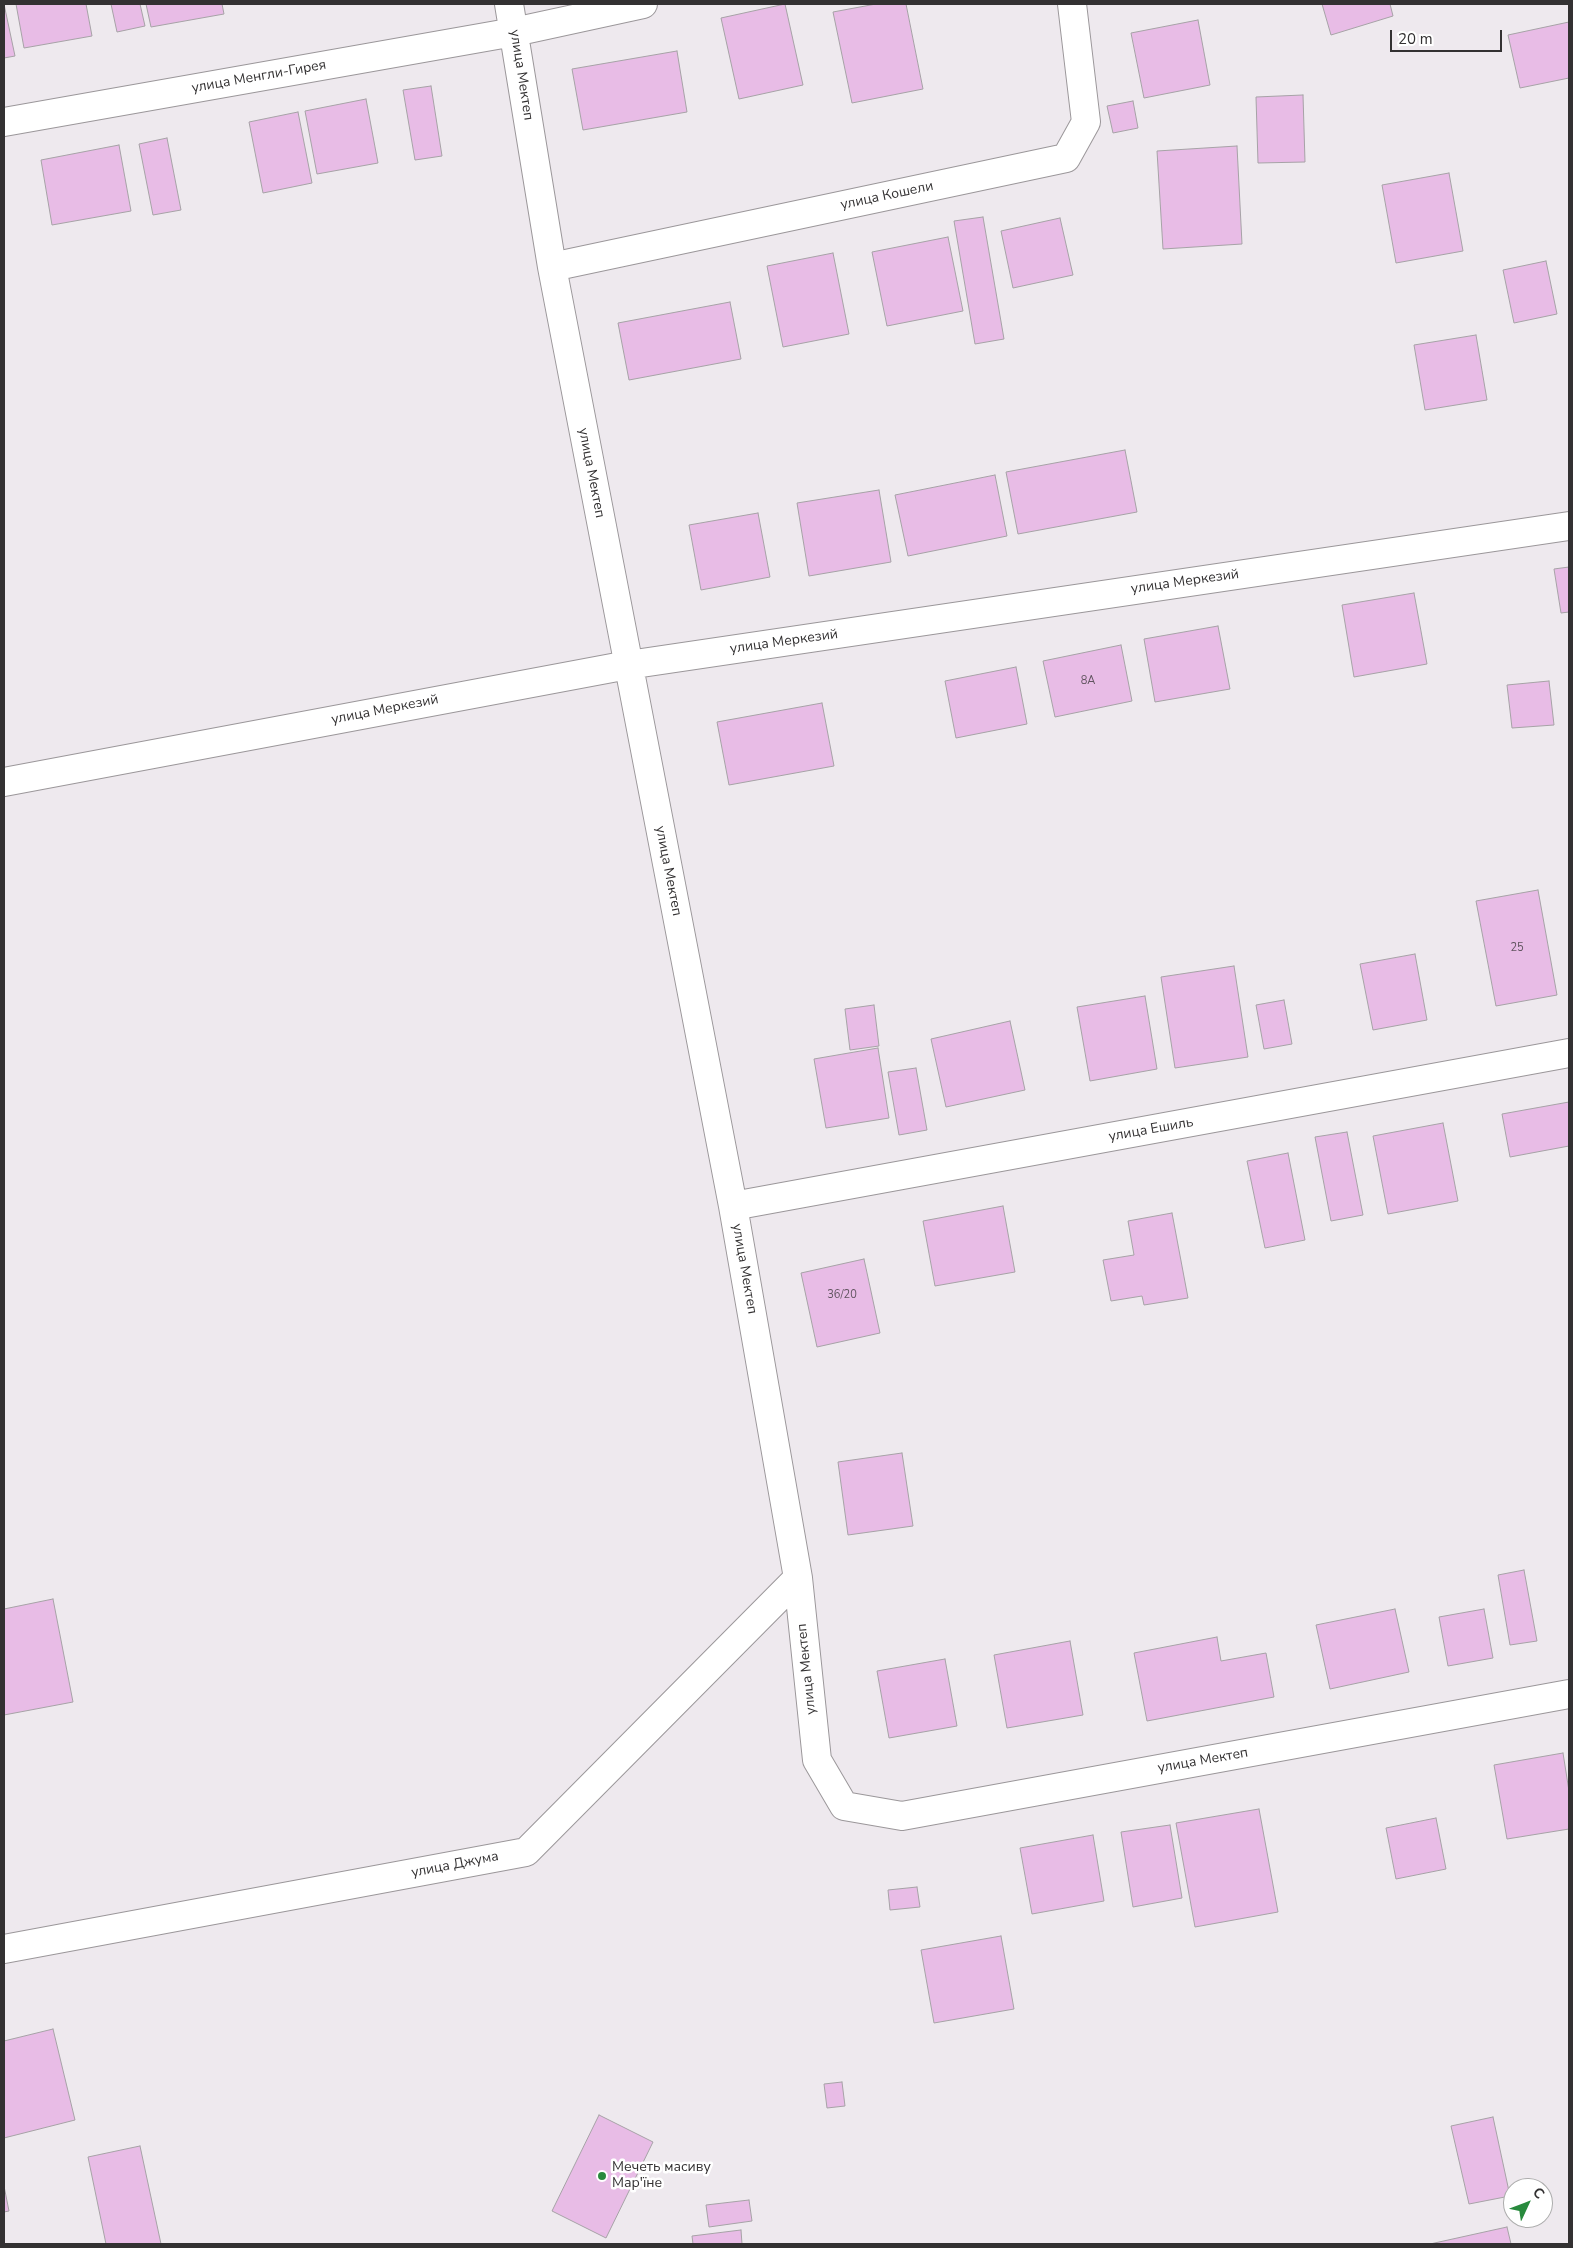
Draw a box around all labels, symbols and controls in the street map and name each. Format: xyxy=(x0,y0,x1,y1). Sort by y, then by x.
scale bar xyxy=(1393,20,1506,52)
street label: улица Мектеп xyxy=(506,28,536,122)
text: 20 m xyxy=(1398,29,1433,49)
street label: улица Менгли-Гирея xyxy=(190,57,328,97)
street label: улица Кошели xyxy=(839,178,935,214)
street label: улица Мектеп xyxy=(574,426,608,520)
street label: улица Меркезий xyxy=(1130,566,1240,598)
street label: улица Меркезий xyxy=(729,626,839,658)
house number: 8А xyxy=(1081,674,1095,688)
street label: улица Меркезий xyxy=(330,691,440,729)
street label: улица Мектеп xyxy=(651,824,685,918)
house number: 25 xyxy=(1510,941,1524,955)
street label: улица Ешиль xyxy=(1107,1114,1195,1146)
street label: улица Мектеп xyxy=(728,1222,760,1316)
house number: 36/20 xyxy=(827,1288,857,1302)
street label: улица Мектеп xyxy=(794,1623,820,1715)
street label: улица Мектеп xyxy=(1156,1745,1250,1777)
street label: улица Джума xyxy=(410,1848,500,1882)
place label: Мечеть масиву Мар'їне xyxy=(612,2160,711,2192)
marker: Мечеть масиву Мар'їне xyxy=(596,2170,608,2182)
north arrow xyxy=(1503,2178,1553,2228)
text: С xyxy=(1528,2183,1549,2203)

